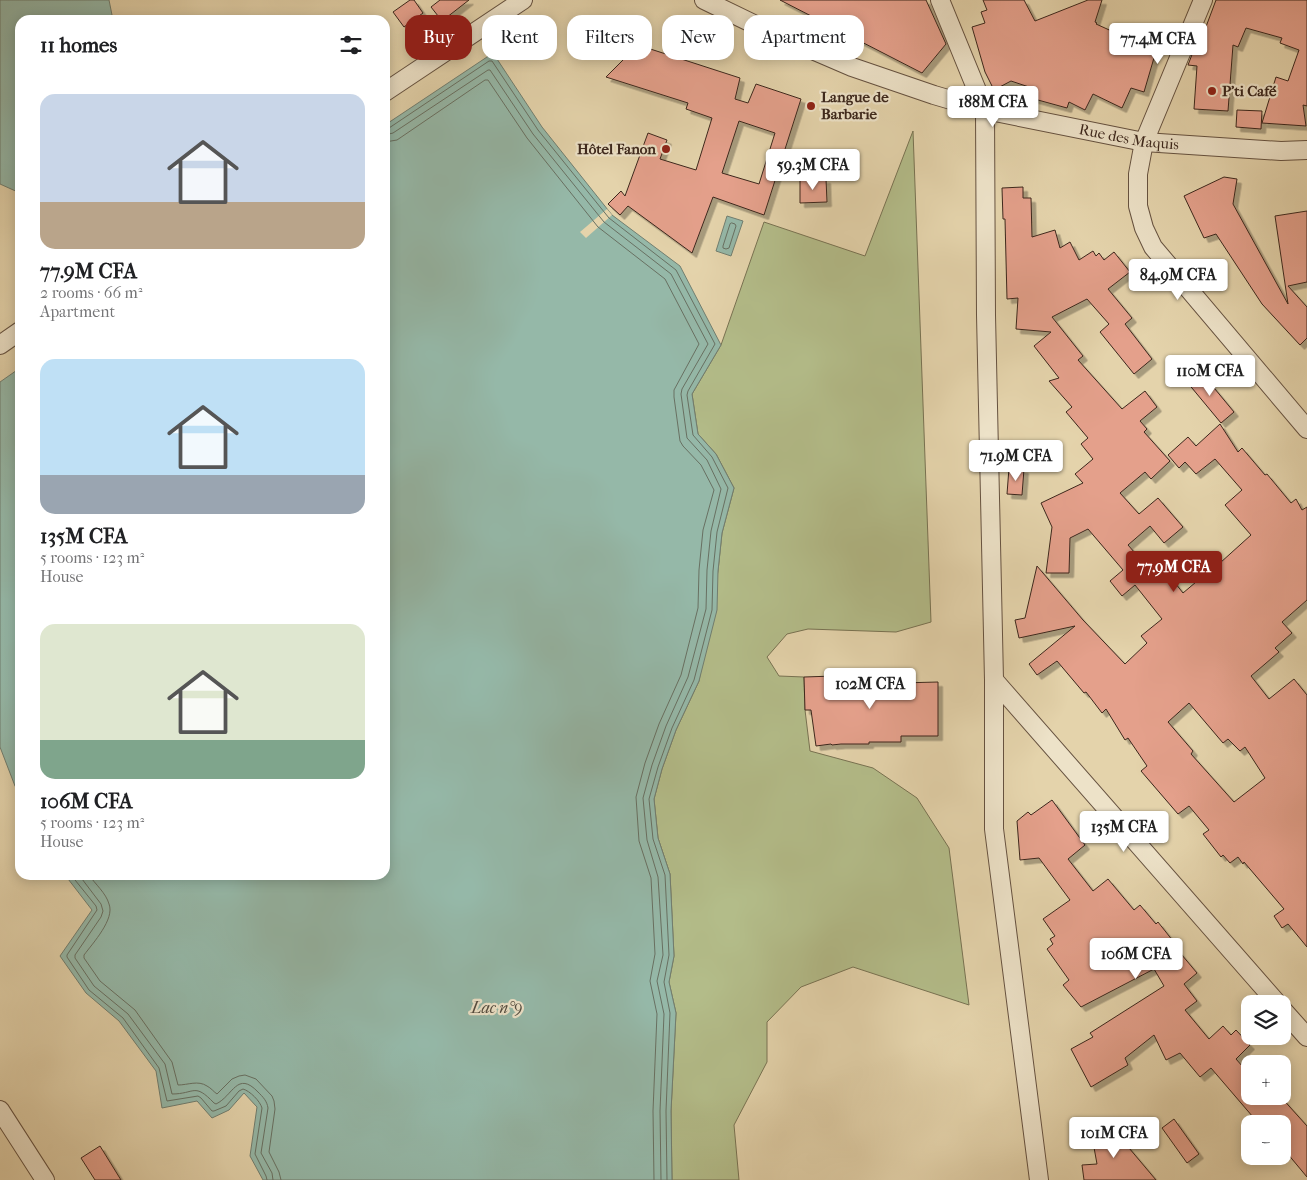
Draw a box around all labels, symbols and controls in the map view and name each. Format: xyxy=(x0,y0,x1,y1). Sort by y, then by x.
chip: Buy xyxy=(405,15,472,60)
chip: Rent xyxy=(482,15,557,60)
chip: Filters xyxy=(567,15,652,60)
chip: New xyxy=(662,15,734,60)
chip: Apartment xyxy=(744,15,864,60)
pin: 77.4M CFA xyxy=(1101,22,1215,65)
text: 77.4M CFA xyxy=(1120,29,1196,48)
icon: filters xyxy=(337,31,365,59)
text: 11 homes xyxy=(40,33,117,57)
place label: P'ti Café xyxy=(1222,82,1277,100)
marker: P'ti Café xyxy=(1206,85,1218,97)
pin: 188M CFA xyxy=(941,86,1045,128)
place label: Langue de Barbarie xyxy=(821,88,889,123)
text: 188M CFA xyxy=(958,92,1028,111)
marker: Langue de Barbarie xyxy=(805,100,817,112)
street label: Rue des Maquis xyxy=(1078,120,1180,153)
icon: home xyxy=(158,127,248,217)
place label: Hôtel Fanon xyxy=(577,140,656,158)
marker: Hôtel Fanon xyxy=(660,143,672,155)
pin: 59.3M CFA xyxy=(756,148,870,191)
text: 59.3M CFA xyxy=(777,155,849,174)
pin: 84.9M CFA xyxy=(1121,258,1235,301)
text: 77.9M CFA xyxy=(40,259,137,283)
text: 84.9M CFA xyxy=(1140,265,1216,284)
text: 2 rooms · 66 m² xyxy=(40,283,142,302)
text: Apartment xyxy=(40,302,115,321)
pin: 110M CFA xyxy=(1158,354,1262,397)
text: 110M CFA xyxy=(1176,361,1244,380)
icon: home xyxy=(158,392,248,482)
pin: 71.9M CFA xyxy=(959,440,1073,482)
text: 71.9M CFA xyxy=(980,446,1052,465)
text: 135M CFA xyxy=(40,524,128,548)
text: 5 rooms · 123 m² xyxy=(40,548,144,567)
pin: 77.9M CFA xyxy=(1117,550,1231,593)
text: 77.9M CFA xyxy=(1137,557,1211,576)
text: House xyxy=(40,567,83,586)
icon: home xyxy=(158,657,248,747)
pin: 102M CFA xyxy=(818,668,922,710)
text: 102M CFA xyxy=(835,674,905,693)
text: 106M CFA xyxy=(40,789,133,813)
pin: 135M CFA xyxy=(1072,810,1176,853)
text: 5 rooms · 123 m² xyxy=(40,813,144,832)
text: 135M CFA xyxy=(1091,817,1157,836)
text: House xyxy=(40,832,83,851)
pin: 106M CFA xyxy=(1084,938,1188,980)
text: 106M CFA xyxy=(1101,944,1171,963)
map controls xyxy=(1241,995,1291,1165)
button: layers xyxy=(1241,995,1291,1045)
water label: Lac n°9 xyxy=(470,998,523,1017)
button: + xyxy=(1241,1055,1291,1105)
button: − xyxy=(1241,1115,1291,1165)
pin: 101M CFA xyxy=(1062,1116,1166,1159)
text: 101M CFA xyxy=(1080,1123,1148,1142)

